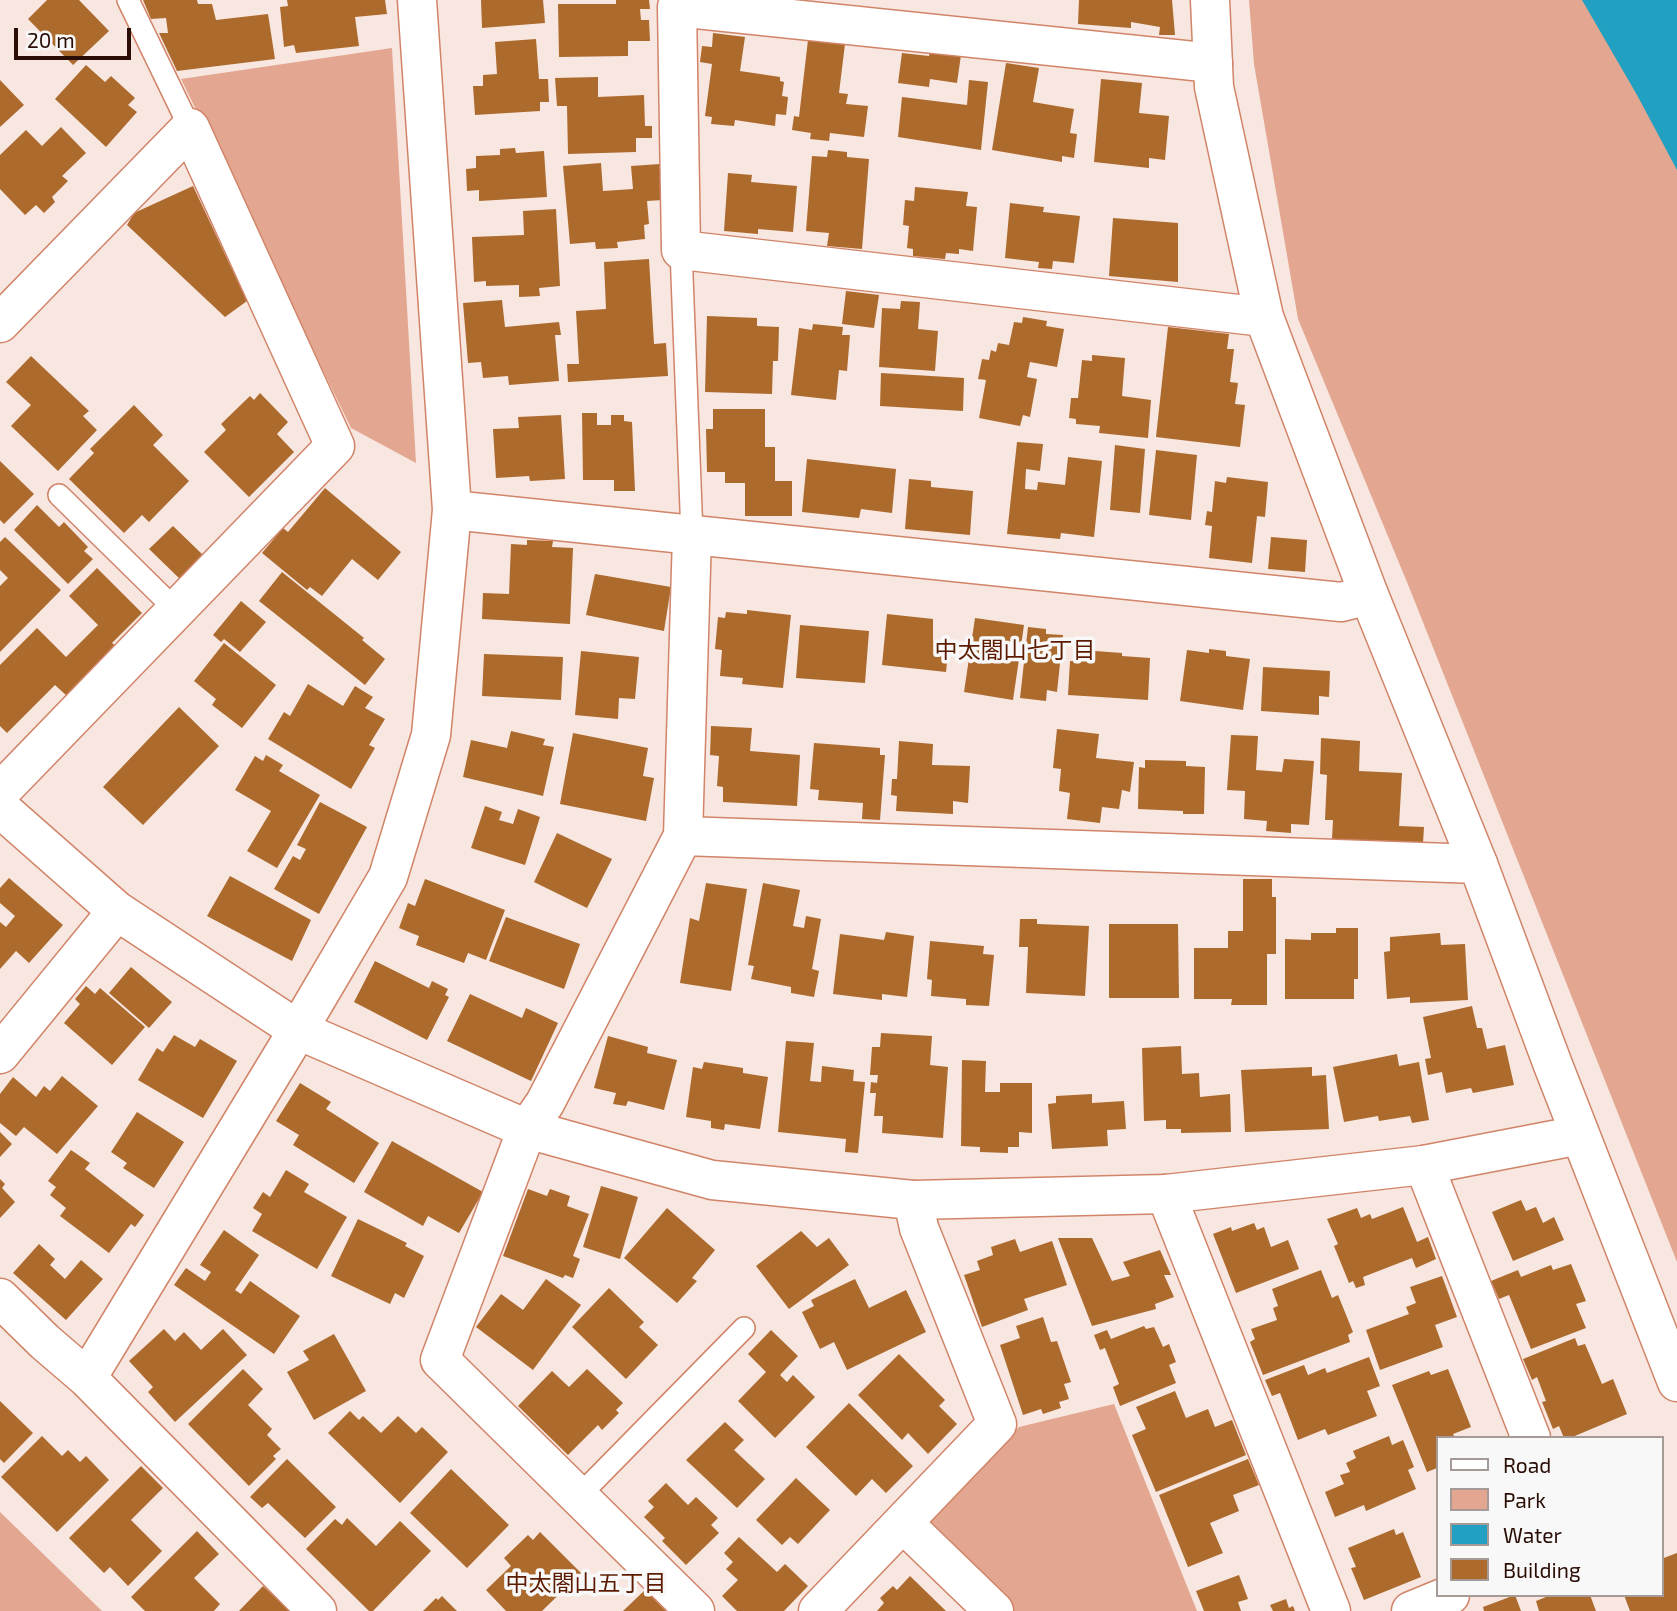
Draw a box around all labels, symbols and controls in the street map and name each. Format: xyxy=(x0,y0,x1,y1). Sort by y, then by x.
scale bar xyxy=(18,14,135,58)
text: 20 m xyxy=(27,27,75,52)
district label: 中太閤山七丁目 xyxy=(935,636,1095,664)
legend xyxy=(1436,1436,1663,1597)
text: Road xyxy=(1503,1452,1551,1477)
text: Park xyxy=(1503,1487,1546,1512)
text: Water xyxy=(1503,1522,1562,1547)
text: Building xyxy=(1503,1557,1581,1582)
district label: 中太閤山五丁目 xyxy=(506,1569,666,1597)

